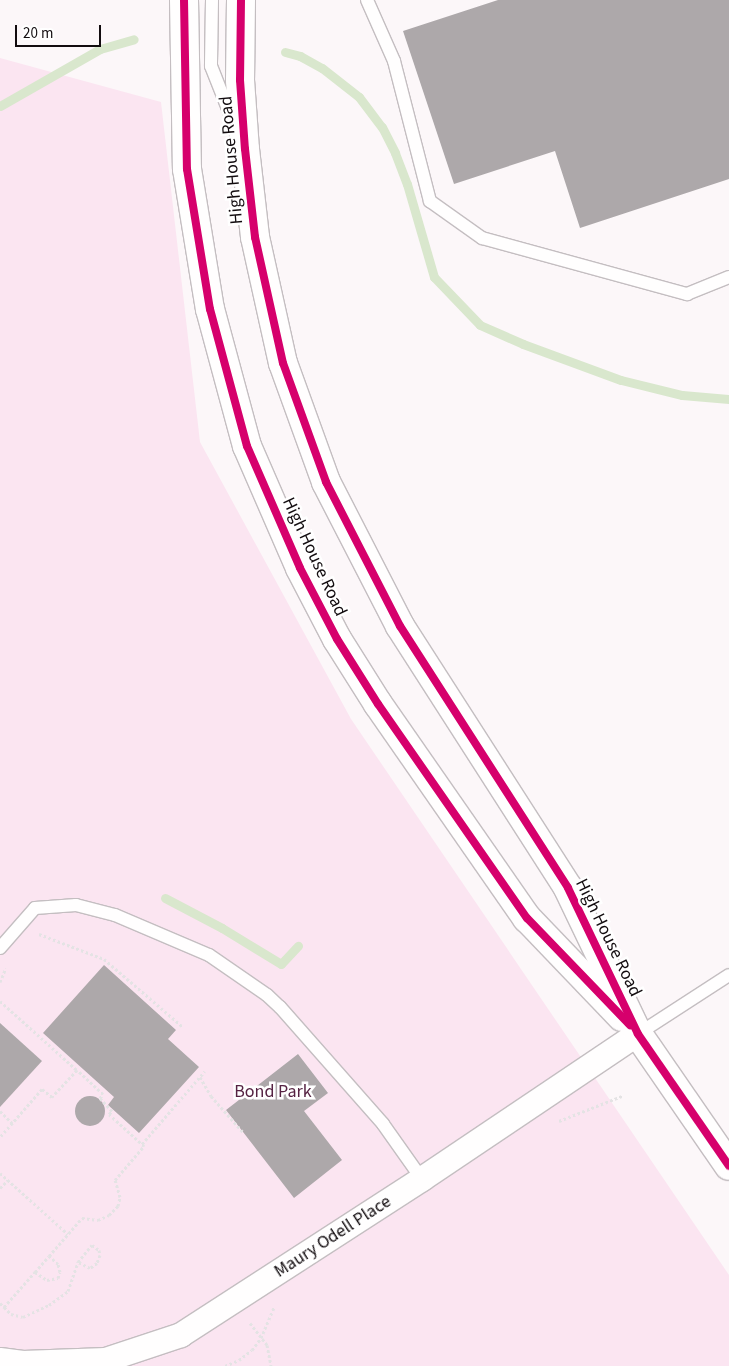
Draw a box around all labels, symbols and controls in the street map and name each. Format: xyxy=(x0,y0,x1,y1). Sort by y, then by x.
scale bar xyxy=(18,15,104,47)
text: 20 m xyxy=(23,23,53,44)
street label: High House Road xyxy=(216,95,248,225)
street label: High House Road xyxy=(277,494,351,620)
street label: High House Road xyxy=(570,875,646,1001)
park label: Bond Park xyxy=(234,1081,312,1103)
street label: Maury Odell Place xyxy=(271,1191,395,1283)

